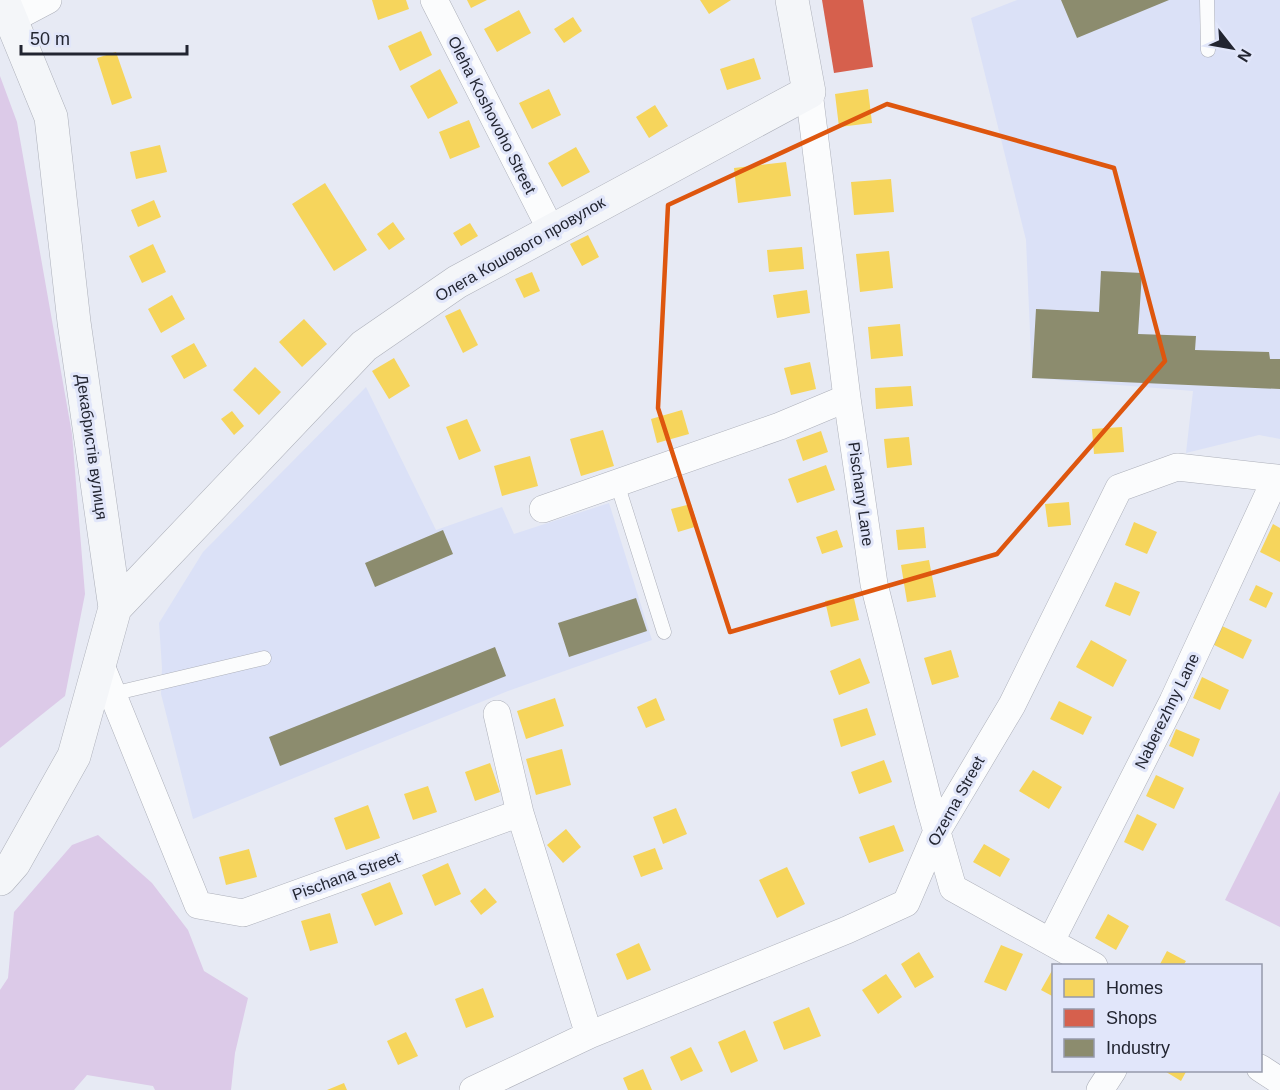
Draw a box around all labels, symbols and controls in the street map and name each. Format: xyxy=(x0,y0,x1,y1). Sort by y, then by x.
scale bar xyxy=(21,18,188,56)
north arrow xyxy=(1202,18,1262,78)
text: 50 m xyxy=(30,29,70,49)
street label: Oleha Koshovoho Street xyxy=(445,33,539,197)
text: N xyxy=(1234,46,1255,65)
street label: Олега Кошового провулок xyxy=(432,193,609,305)
street label: Декабристів вулиця xyxy=(73,373,111,521)
street label: Pischany Lane xyxy=(845,441,877,547)
street label: Naberezhny Lane xyxy=(1132,650,1202,771)
street label: Ozerna Street xyxy=(924,753,988,849)
street label: Pischana Street xyxy=(290,849,402,903)
legend xyxy=(1052,964,1262,1072)
text: Homes xyxy=(1106,978,1163,998)
text: Shops xyxy=(1106,1008,1157,1028)
text: Industry xyxy=(1106,1038,1170,1058)

